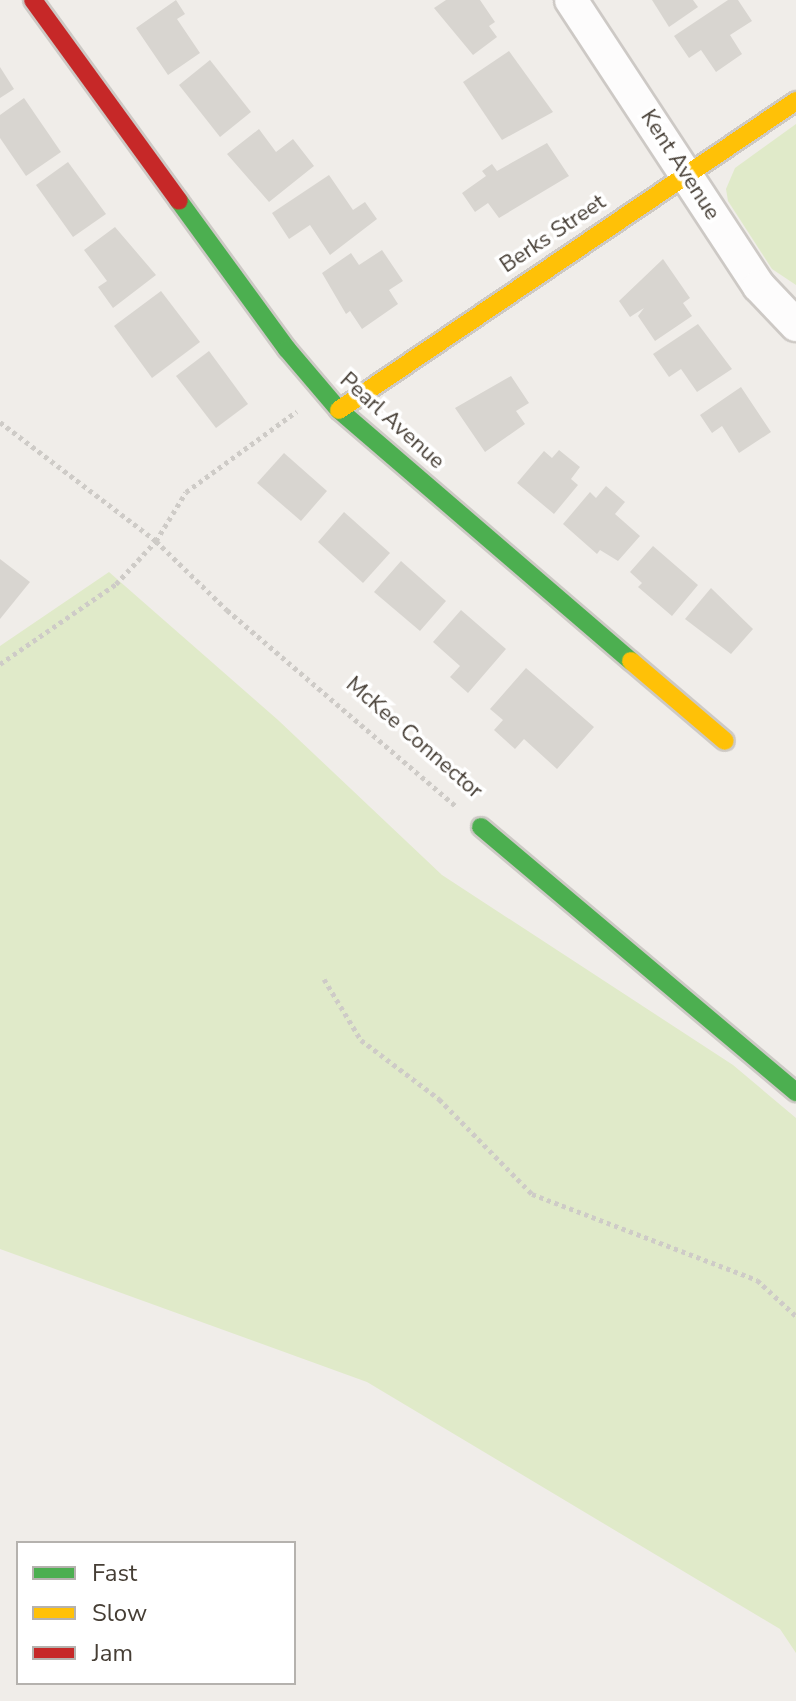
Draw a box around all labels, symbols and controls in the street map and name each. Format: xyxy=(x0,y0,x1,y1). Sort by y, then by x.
street label: Kent Avenue xyxy=(635,105,725,225)
street label: Berks Street xyxy=(495,189,611,279)
street label: Pearl Avenue xyxy=(334,367,450,475)
street label: McKee Connector xyxy=(340,671,488,805)
legend xyxy=(16,1541,296,1685)
text: Fast xyxy=(92,1557,137,1589)
text: Slow xyxy=(92,1597,147,1629)
text: Jam xyxy=(92,1637,133,1669)

